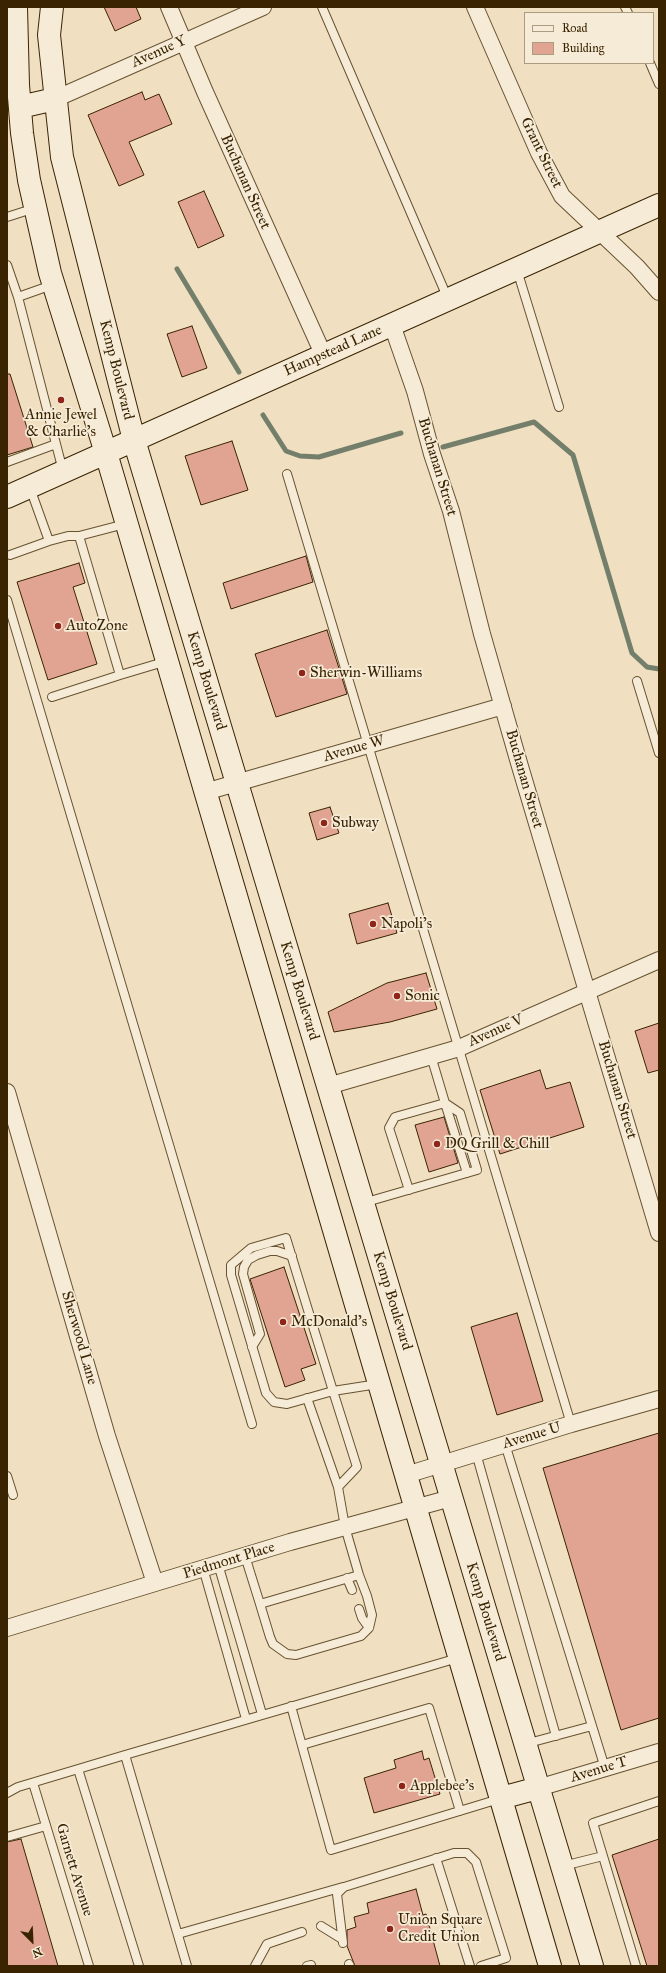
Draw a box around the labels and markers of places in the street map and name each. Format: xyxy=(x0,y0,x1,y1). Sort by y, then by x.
marker: Annie Jewel & Charlie's xyxy=(56,395,66,405)
place label: Annie Jewel & Charlie's xyxy=(25,406,97,441)
place label: AutoZone xyxy=(66,617,128,635)
marker: AutoZone xyxy=(53,621,63,631)
place label: Sherwin-Williams xyxy=(310,664,422,682)
marker: Sherwin-Williams xyxy=(297,668,307,678)
place label: Subway xyxy=(332,814,379,832)
marker: Subway xyxy=(319,818,329,828)
place label: Napoli's xyxy=(381,915,432,933)
marker: Napoli's xyxy=(368,919,378,929)
place label: Sonic xyxy=(405,987,440,1005)
marker: Sonic xyxy=(392,991,402,1001)
place label: DQ Grill & Chill xyxy=(445,1135,549,1153)
marker: DQ Grill & Chill xyxy=(432,1139,442,1149)
place label: McDonald's xyxy=(291,1313,367,1331)
marker: McDonald's xyxy=(278,1317,288,1327)
place label: Applebee's xyxy=(410,1777,474,1795)
marker: Applebee's xyxy=(397,1781,407,1791)
place label: Union Square Credit Union xyxy=(398,1911,483,1946)
marker: Union Square Credit Union xyxy=(385,1924,395,1934)

